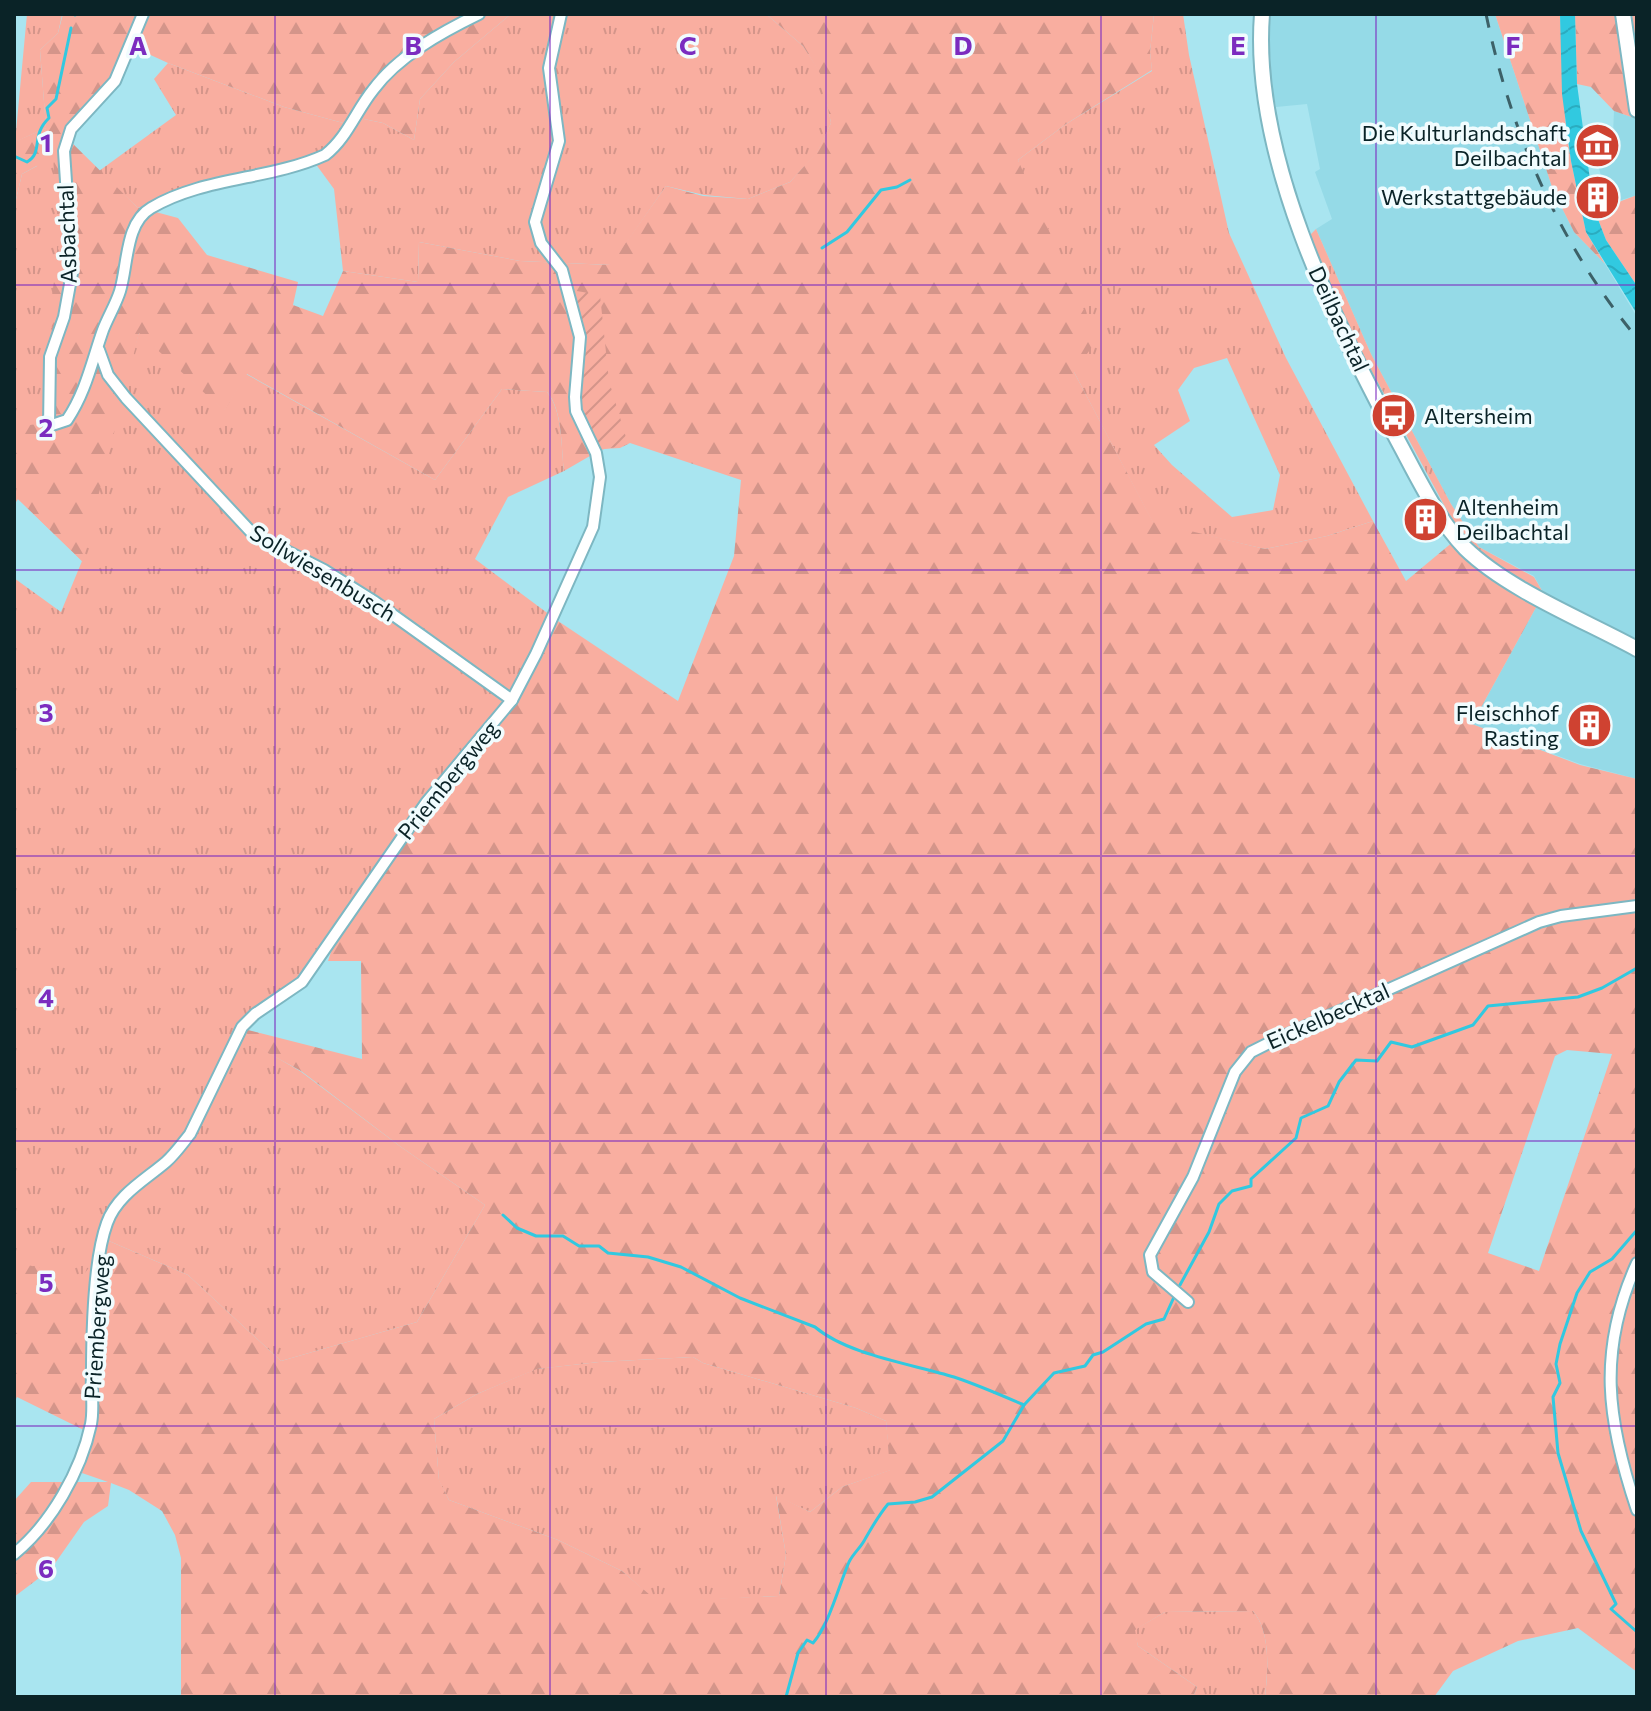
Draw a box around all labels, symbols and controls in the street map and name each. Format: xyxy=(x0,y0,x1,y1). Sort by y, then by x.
text: A xyxy=(129,29,148,60)
text: B xyxy=(404,29,422,60)
text: C xyxy=(679,29,697,60)
text: D xyxy=(953,29,973,60)
text: E xyxy=(1230,29,1246,60)
text: F xyxy=(1505,29,1521,60)
place label: Die Kulturlandschaft Deilbachtal xyxy=(1362,119,1567,171)
museum icon: Die Kulturlandschaft Deilbachtal xyxy=(1574,122,1622,170)
text: 1 xyxy=(40,126,52,157)
building icon: Werkstattgebäude xyxy=(1574,173,1622,221)
place label: Werkstattgebäude xyxy=(1381,183,1567,210)
street label: Asbachtal xyxy=(51,184,82,284)
street label: Deilbachtal xyxy=(1303,262,1376,376)
bus stop icon: Altersheim xyxy=(1369,392,1417,440)
place label: Altersheim xyxy=(1424,402,1533,429)
text: 2 xyxy=(39,411,53,442)
place label: Altenheim Deilbachtal xyxy=(1456,493,1569,545)
building icon: Altenheim Deilbachtal xyxy=(1401,496,1449,544)
street label: Sollwiesenbusch xyxy=(246,518,401,627)
text: 3 xyxy=(38,696,54,727)
place label: Fleischhof Rasting xyxy=(1456,699,1559,751)
building icon: Fleischhof Rasting xyxy=(1566,702,1614,750)
street label: Priembergweg xyxy=(391,715,504,845)
street label: Eickelbecktal xyxy=(1262,976,1393,1055)
text: 4 xyxy=(38,981,54,1012)
street label: Priembergweg xyxy=(78,1254,115,1400)
text: 5 xyxy=(38,1266,54,1297)
text: 6 xyxy=(38,1552,54,1583)

